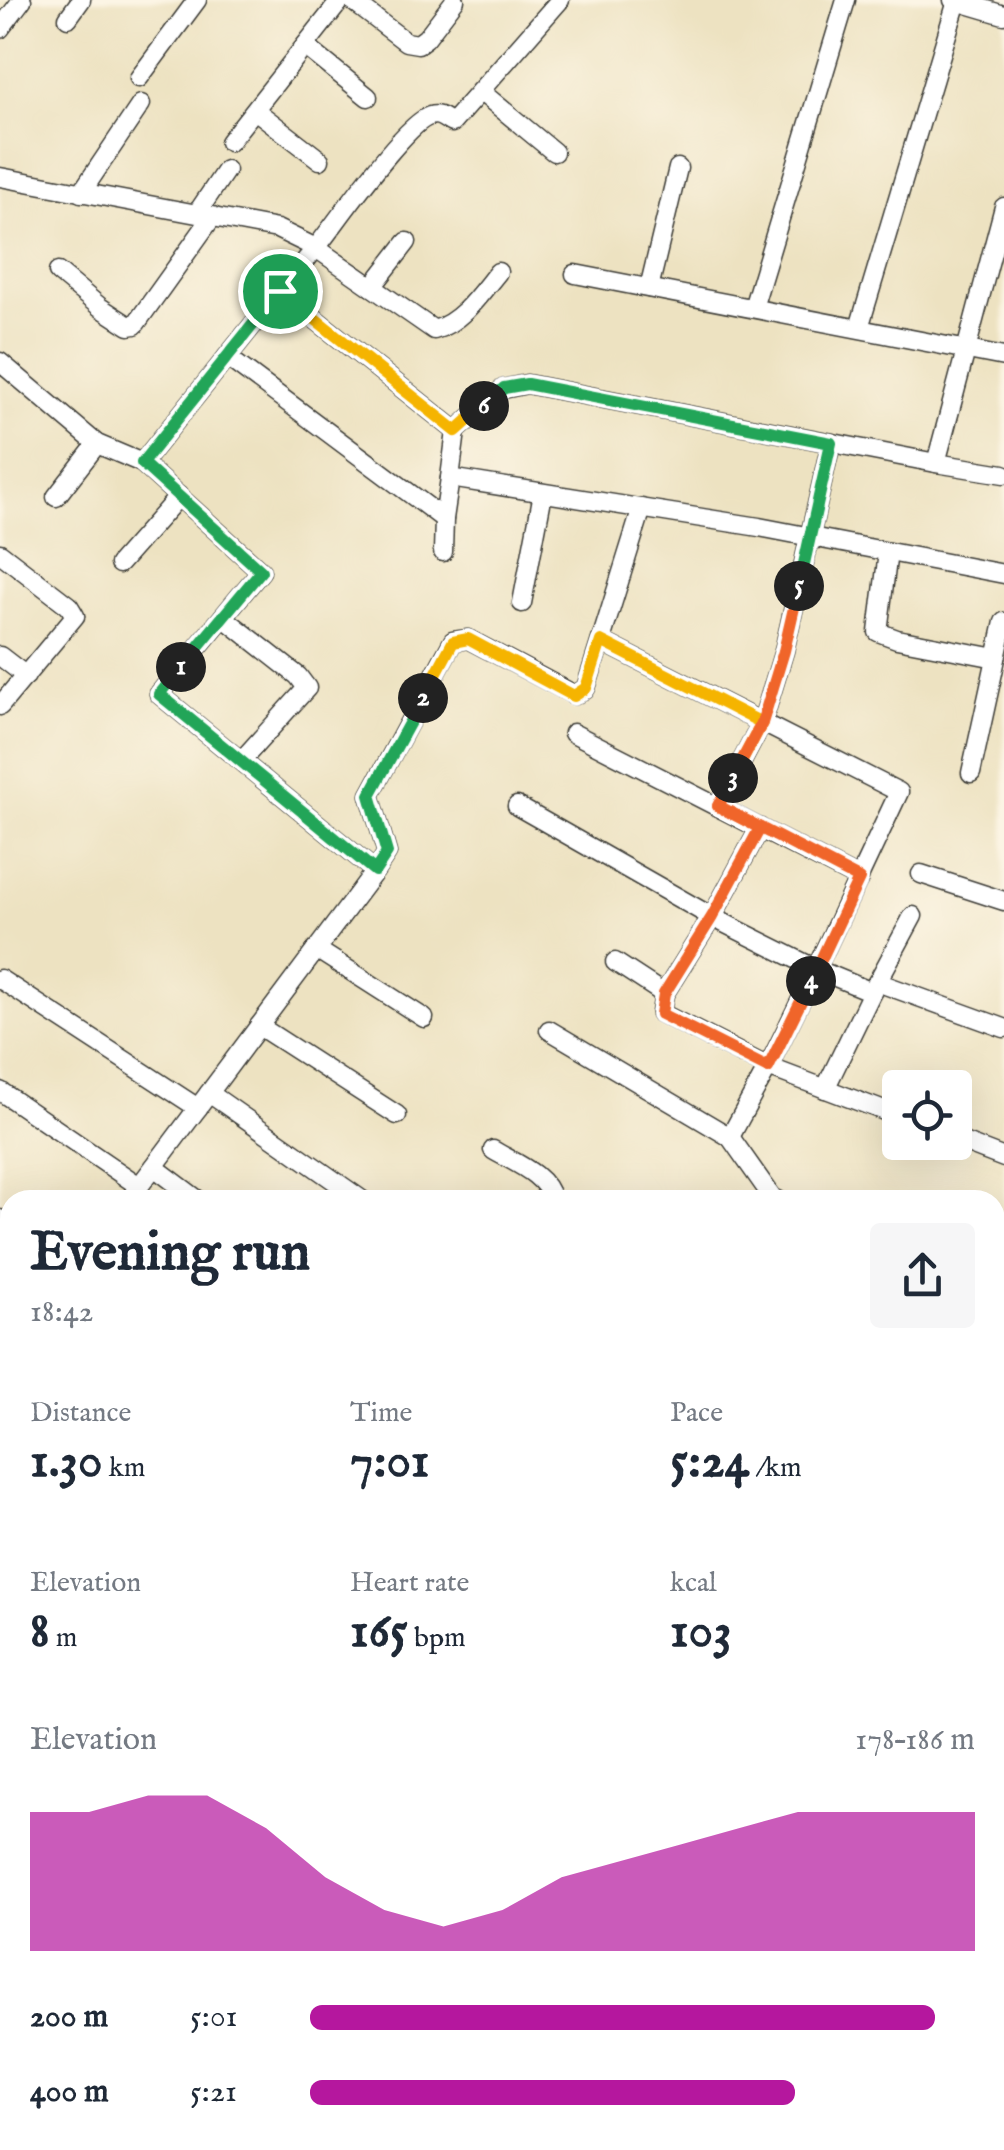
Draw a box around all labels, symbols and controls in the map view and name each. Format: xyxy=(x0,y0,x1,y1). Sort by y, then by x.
pin xyxy=(238,249,323,334)
icon: arrive xyxy=(253,264,308,319)
pin: 6 xyxy=(459,381,509,431)
text: 6 xyxy=(478,388,490,423)
pin: 5 xyxy=(774,561,824,611)
text: 5 xyxy=(794,568,804,603)
pin: 1 xyxy=(156,642,206,692)
text: 1 xyxy=(176,649,186,684)
pin: 2 xyxy=(398,673,448,723)
text: 2 xyxy=(416,680,430,715)
pin: 3 xyxy=(708,753,758,803)
text: 3 xyxy=(728,760,738,795)
pin: 4 xyxy=(786,956,836,1006)
text: 4 xyxy=(804,963,818,998)
map controls xyxy=(882,1070,972,1160)
button: locate xyxy=(882,1070,972,1160)
text: Evening run xyxy=(30,1219,310,1289)
button: share xyxy=(870,1223,975,1328)
text: 18:42 xyxy=(30,1292,94,1333)
text: Distance xyxy=(30,1396,131,1431)
text: Time xyxy=(350,1396,412,1431)
text: Pace xyxy=(670,1396,723,1431)
text: 1.30 xyxy=(30,1431,103,1494)
text: 7:01 xyxy=(350,1431,429,1494)
text: 5:24 xyxy=(670,1431,749,1494)
text: km xyxy=(103,1451,145,1486)
text: /km xyxy=(749,1451,802,1486)
text: Elevation xyxy=(30,1566,141,1601)
text: Heart rate xyxy=(350,1566,469,1601)
text: kcal xyxy=(670,1566,717,1601)
text: 8 xyxy=(30,1601,50,1664)
text: 165 xyxy=(350,1601,408,1664)
text: 103 xyxy=(670,1601,732,1664)
text: m xyxy=(50,1621,77,1656)
text: bpm xyxy=(408,1621,466,1656)
text: Elevation xyxy=(30,1720,157,1761)
text: 178–186 m xyxy=(855,1720,975,1761)
text: 200 m xyxy=(30,1997,108,2038)
text: 5:01 xyxy=(190,1997,237,2038)
text: 400 m xyxy=(30,2072,109,2113)
text: 5:21 xyxy=(190,2072,237,2113)

